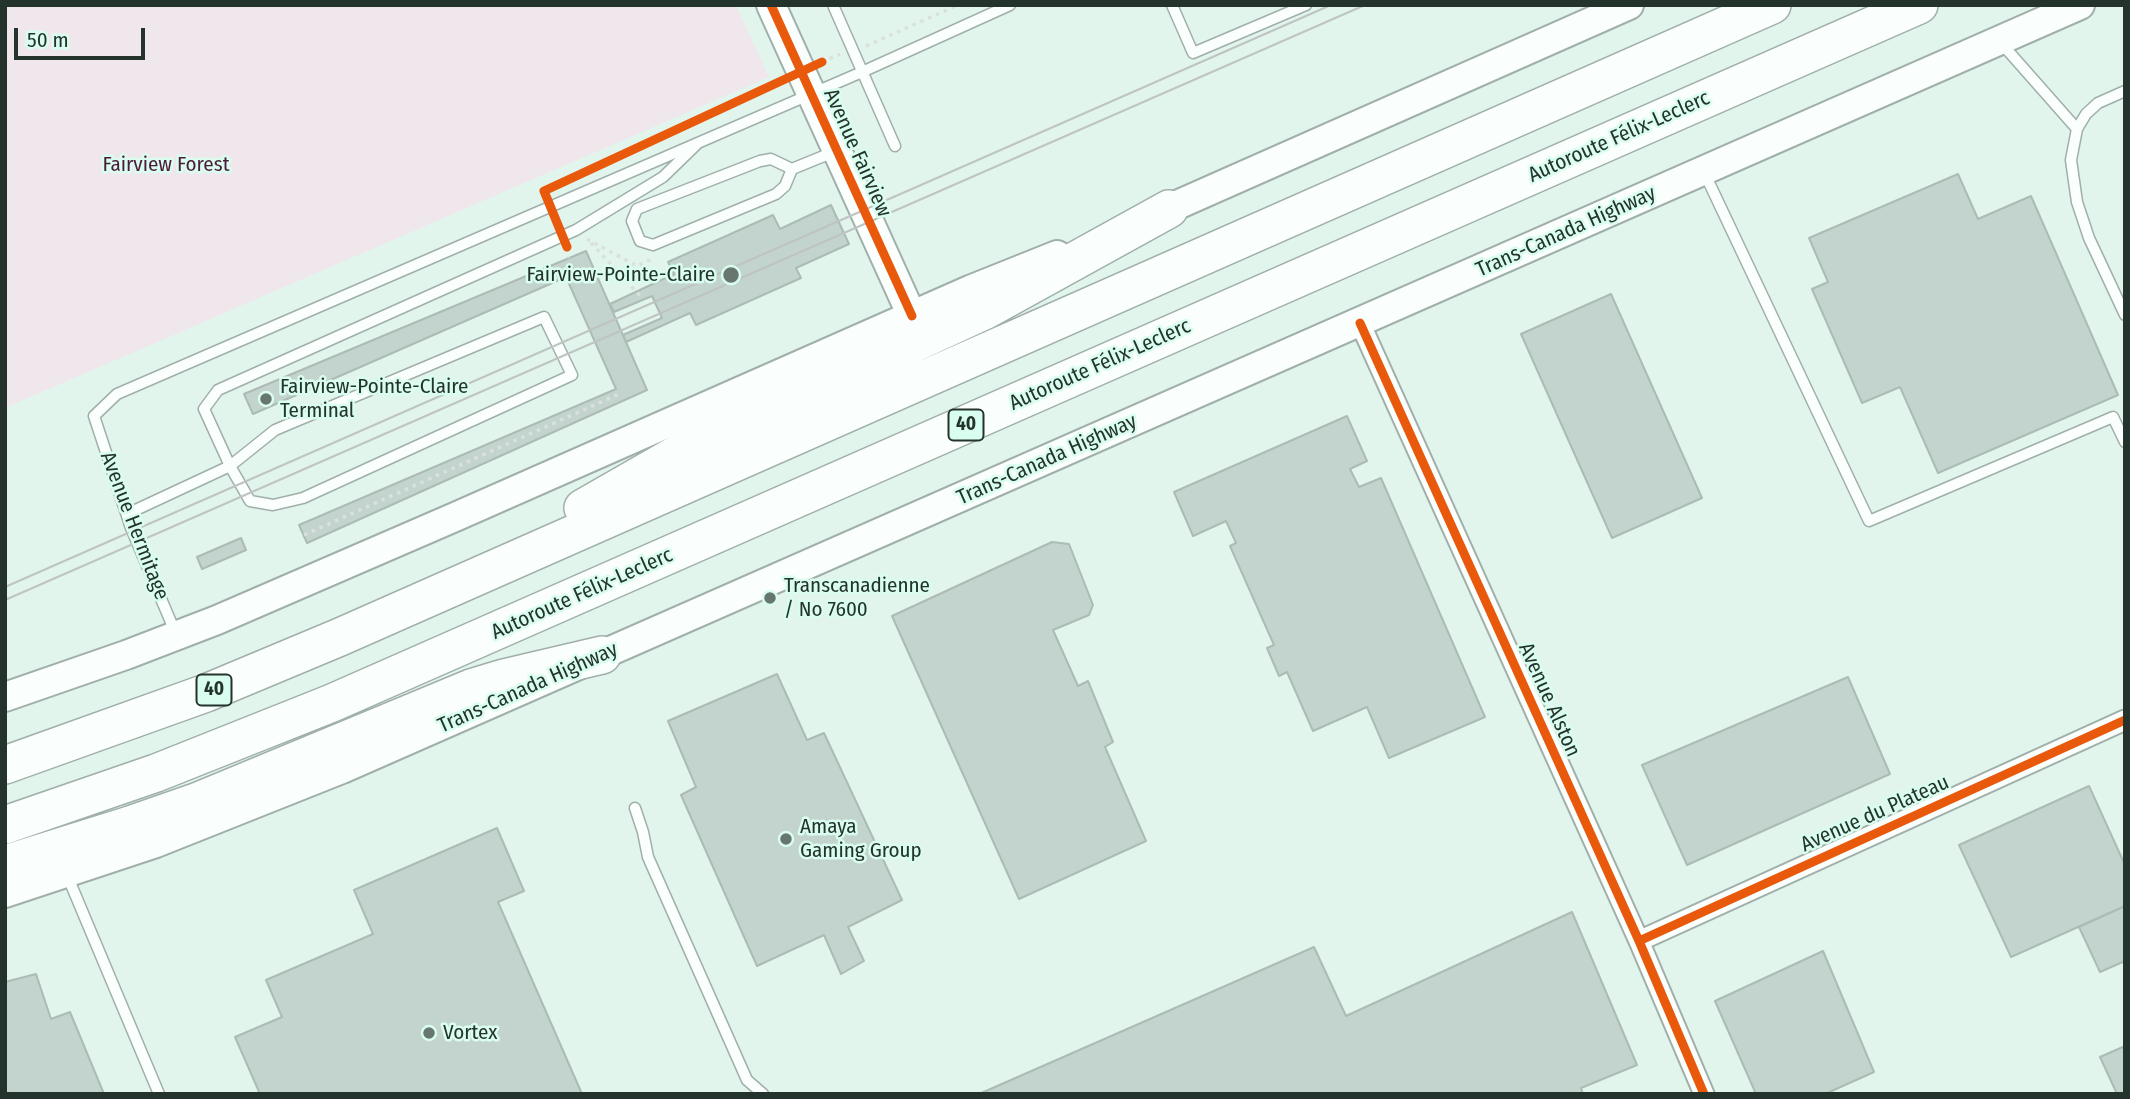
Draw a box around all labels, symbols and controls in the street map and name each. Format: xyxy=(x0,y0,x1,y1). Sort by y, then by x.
scale bar xyxy=(18,14,149,58)
text: 50 m xyxy=(27,27,69,53)
street label: Avenue Fairview xyxy=(817,85,897,221)
street label: Autoroute Félix-Leclerc xyxy=(1524,86,1714,188)
park label: Fairview Forest xyxy=(102,152,230,178)
street label: Trans-Canada Highway xyxy=(1472,181,1660,283)
place label: Fairview-Pointe-Claire xyxy=(527,262,715,288)
marker: Fairview-Pointe-Claire xyxy=(721,265,741,285)
street label: Autoroute Félix-Leclerc xyxy=(1005,314,1195,416)
place label: Fairview-Pointe-Claire Terminal xyxy=(280,374,468,424)
marker: Fairview-Pointe-Claire Terminal xyxy=(258,391,274,407)
street label: Trans-Canada Highway xyxy=(953,409,1141,511)
road number: 40 xyxy=(948,410,984,440)
street label: Avenue Hermitage xyxy=(94,448,174,604)
street label: Autoroute Félix-Leclerc xyxy=(487,543,677,645)
place label: Transcanadienne / No 7600 xyxy=(784,573,930,623)
marker: Transcanadienne / No 7600 xyxy=(762,590,778,606)
street label: Trans-Canada Highway xyxy=(434,637,622,739)
street label: Avenue Alston xyxy=(1513,639,1585,761)
road number: 40 xyxy=(196,674,232,706)
street label: Avenue du Plateau xyxy=(1797,770,1953,858)
place label: Amaya Gaming Group xyxy=(800,814,922,864)
marker: Amaya Gaming Group xyxy=(778,831,794,847)
place label: Vortex xyxy=(443,1020,497,1046)
marker: Vortex xyxy=(421,1025,437,1041)

